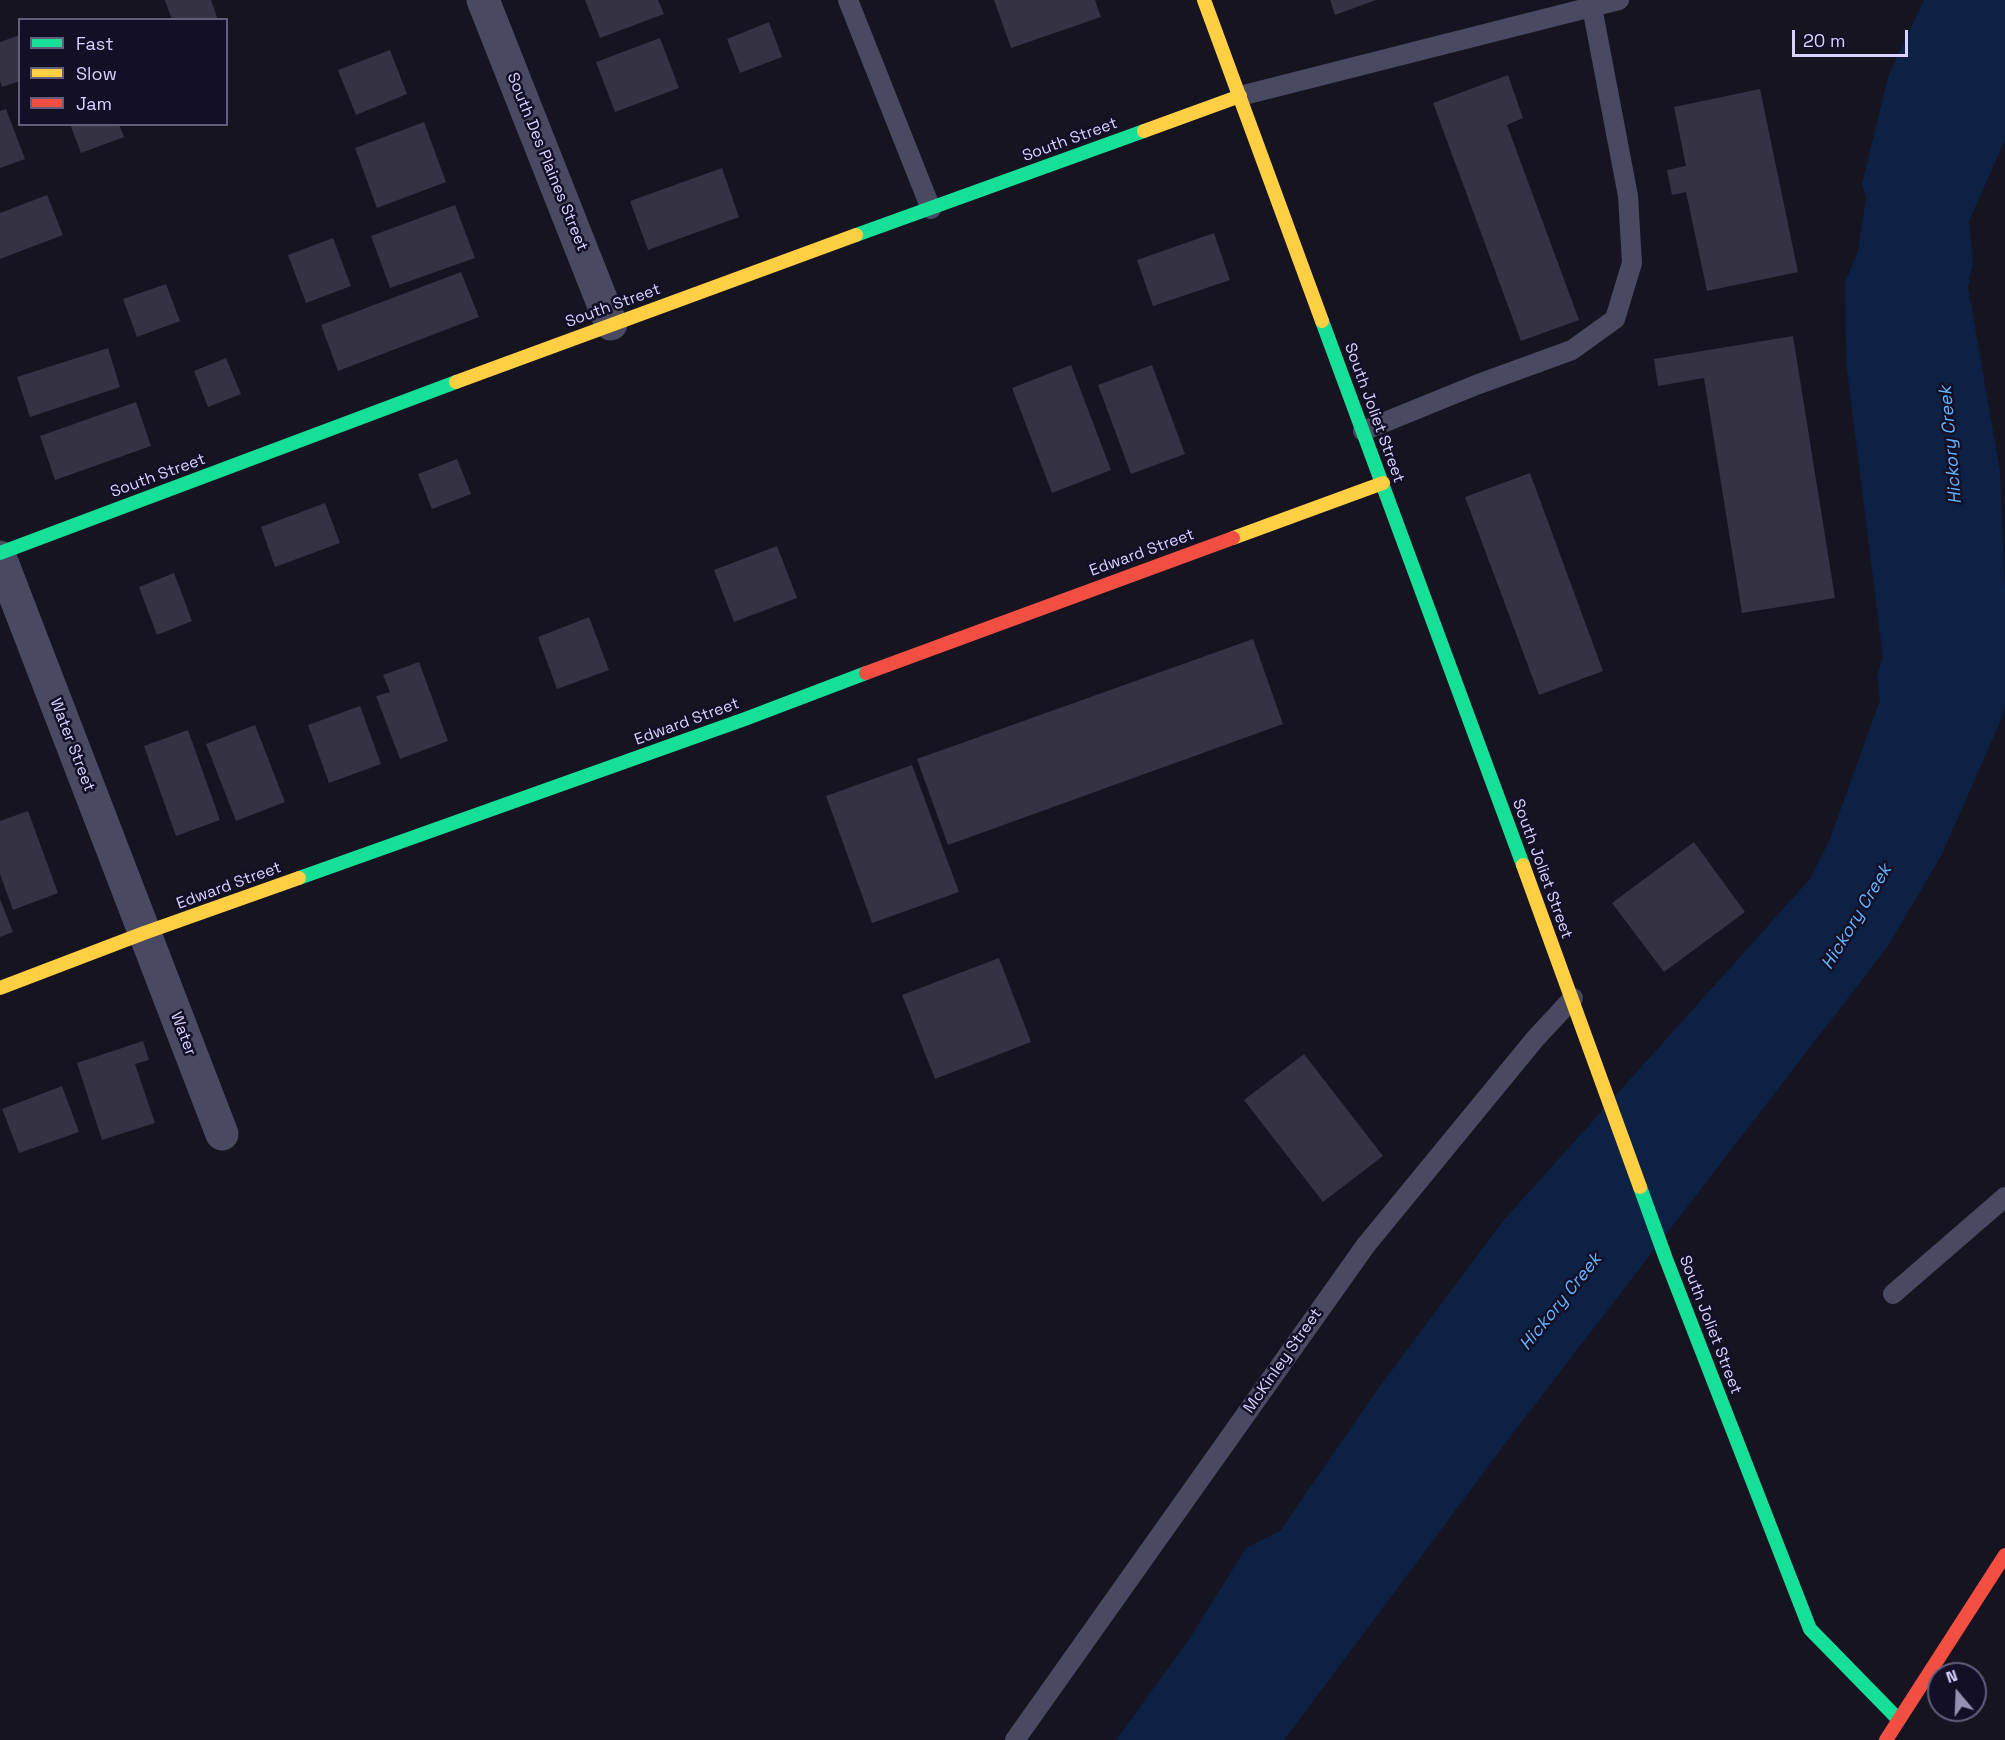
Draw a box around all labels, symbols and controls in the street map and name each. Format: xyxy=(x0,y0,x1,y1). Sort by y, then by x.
legend xyxy=(18,18,228,126)
scale bar xyxy=(1795,18,1910,56)
text: 20 m xyxy=(1803,29,1846,52)
text: Fast xyxy=(76,32,113,55)
text: Slow xyxy=(76,62,117,85)
street label: South Des Plaines Street xyxy=(502,70,592,254)
text: Jam xyxy=(76,92,112,115)
street label: South Street xyxy=(1020,114,1120,166)
street label: South Street xyxy=(563,280,663,332)
street label: South Joliet Street xyxy=(1340,341,1408,485)
water label: Hickory Creek xyxy=(1935,385,1967,505)
street label: South Street xyxy=(108,450,208,502)
street label: Edward Street xyxy=(1087,525,1197,581)
street label: Edward Street xyxy=(632,694,742,750)
street label: Water Street xyxy=(45,696,99,794)
street label: South Joliet Street xyxy=(1508,797,1576,941)
street label: Edward Street xyxy=(174,858,284,914)
water label: Hickory Creek xyxy=(1817,861,1897,973)
street label: Water xyxy=(166,1010,200,1058)
water label: Hickory Creek xyxy=(1515,1249,1607,1355)
street label: South Joliet Street xyxy=(1675,1253,1745,1397)
street label: McKinley Street xyxy=(1240,1305,1326,1417)
north arrow xyxy=(1927,1662,1987,1722)
text: N xyxy=(1943,1665,1960,1688)

